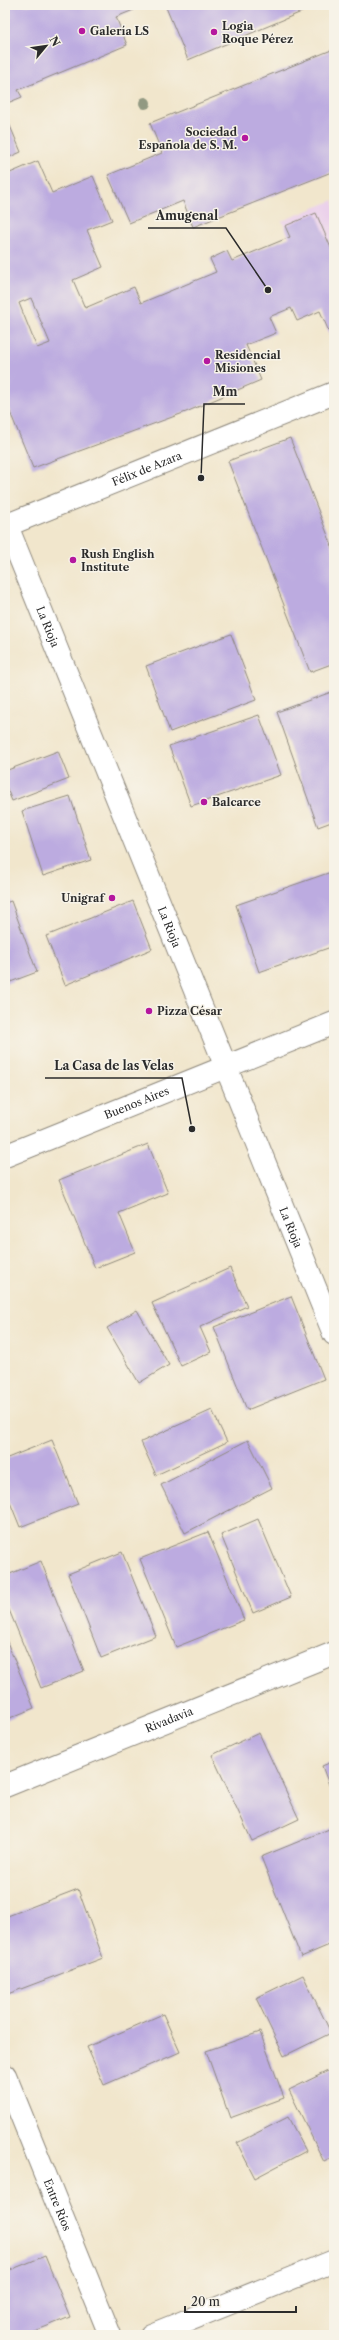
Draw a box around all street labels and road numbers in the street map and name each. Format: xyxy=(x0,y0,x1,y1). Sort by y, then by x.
street label: Félix de Azara xyxy=(110,448,184,489)
street label: La Rioja xyxy=(33,604,62,649)
street label: La Rioja xyxy=(155,904,184,950)
street label: Buenos Aires xyxy=(102,1083,171,1122)
street label: La Rioja xyxy=(276,1205,305,1250)
street label: Rivadavia xyxy=(143,1704,195,1736)
street label: Entre Ríos xyxy=(41,2177,74,2233)

